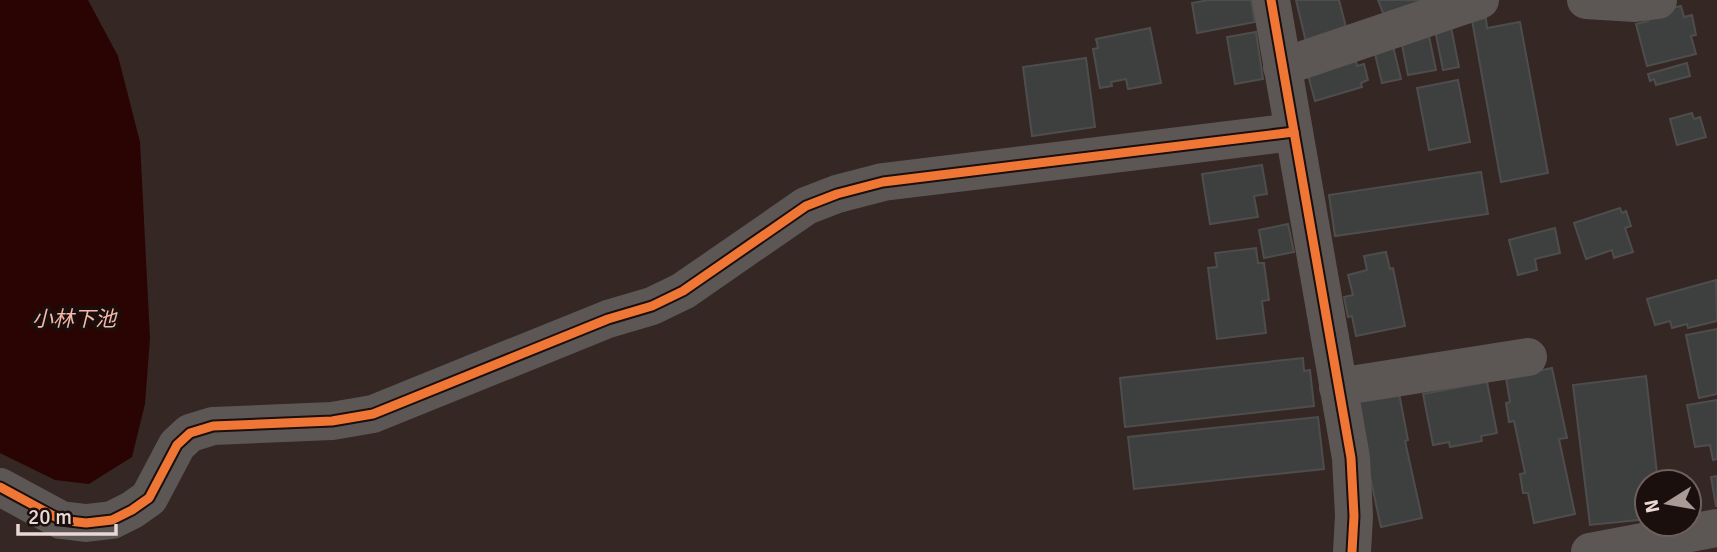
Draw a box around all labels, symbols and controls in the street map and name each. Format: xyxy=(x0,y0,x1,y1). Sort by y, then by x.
water label: 小林下池 xyxy=(32,306,118,332)
north arrow xyxy=(1633,468,1703,538)
scale bar xyxy=(18,492,116,536)
text: N xyxy=(1639,497,1665,515)
text: 20 m xyxy=(28,504,72,530)

